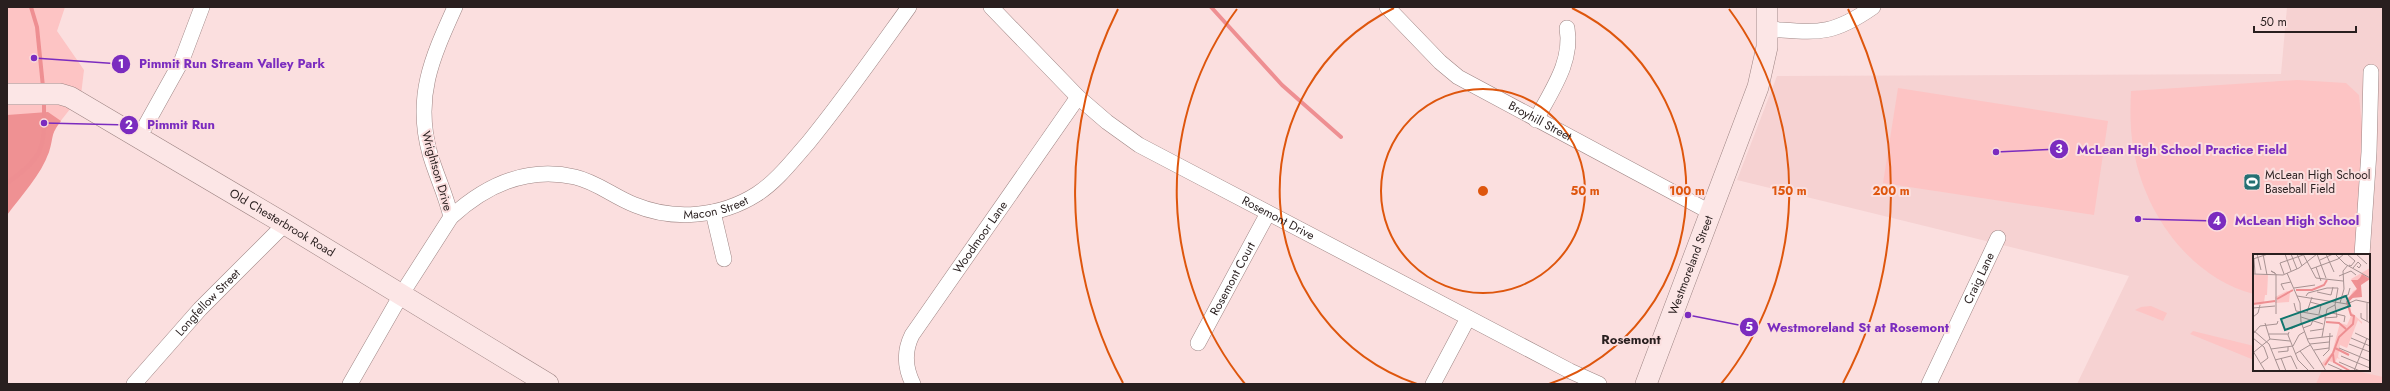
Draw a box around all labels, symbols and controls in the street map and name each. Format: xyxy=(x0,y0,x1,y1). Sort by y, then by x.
scale bar xyxy=(2254,8,2356,34)
text: 50 m xyxy=(2260,13,2287,31)
callout: Pimmit Run Stream Valley Park xyxy=(111,51,333,76)
text: Pimmit Run Stream Valley Park xyxy=(139,54,326,73)
text: 1 xyxy=(118,55,124,73)
street label: Broyhill Street xyxy=(1505,97,1575,145)
callout: Pimmit Run xyxy=(119,112,223,137)
text: Pimmit Run xyxy=(147,115,215,134)
text: 2 xyxy=(125,116,133,134)
street label: Wrightson Drive xyxy=(417,129,457,213)
callout: McLean High School Practice Field xyxy=(2049,137,2295,162)
text: 3 xyxy=(2055,140,2063,158)
text: McLean High School Practice Field xyxy=(2077,140,2287,159)
place label: McLean High School Baseball Field xyxy=(2265,166,2371,198)
sports icon: McLean High School Baseball Field xyxy=(2242,172,2262,192)
text: 50 m xyxy=(1570,182,1600,200)
text: 100 m xyxy=(1669,182,1705,200)
text: 150 m xyxy=(1771,182,1807,200)
text: 200 m xyxy=(1872,182,1910,200)
street label: Old Chesterbrook Road xyxy=(226,184,338,261)
centre of rings xyxy=(1476,184,1490,198)
street label: Rosemont Drive xyxy=(1239,191,1318,244)
street label: Macon Street xyxy=(683,192,752,224)
street label: Woodmoor Lane xyxy=(949,197,1012,277)
callout: McLean High School xyxy=(2207,208,2368,233)
text: McLean High School xyxy=(2235,211,2359,230)
text: 4 xyxy=(2213,212,2221,230)
street label: Westmoreland Street xyxy=(1664,213,1718,317)
street label: Rosemont Court xyxy=(1205,239,1260,319)
street label: Craig Lane xyxy=(1959,249,1999,307)
inset map xyxy=(2253,254,2370,371)
street label: Longfellow Street xyxy=(171,265,244,340)
callout: Westmoreland St at Rosemont xyxy=(1739,315,1957,340)
text: 5 xyxy=(1745,318,1753,336)
text: Westmoreland St at Rosemont xyxy=(1767,318,1950,337)
district label: Rosemont xyxy=(1601,330,1662,349)

